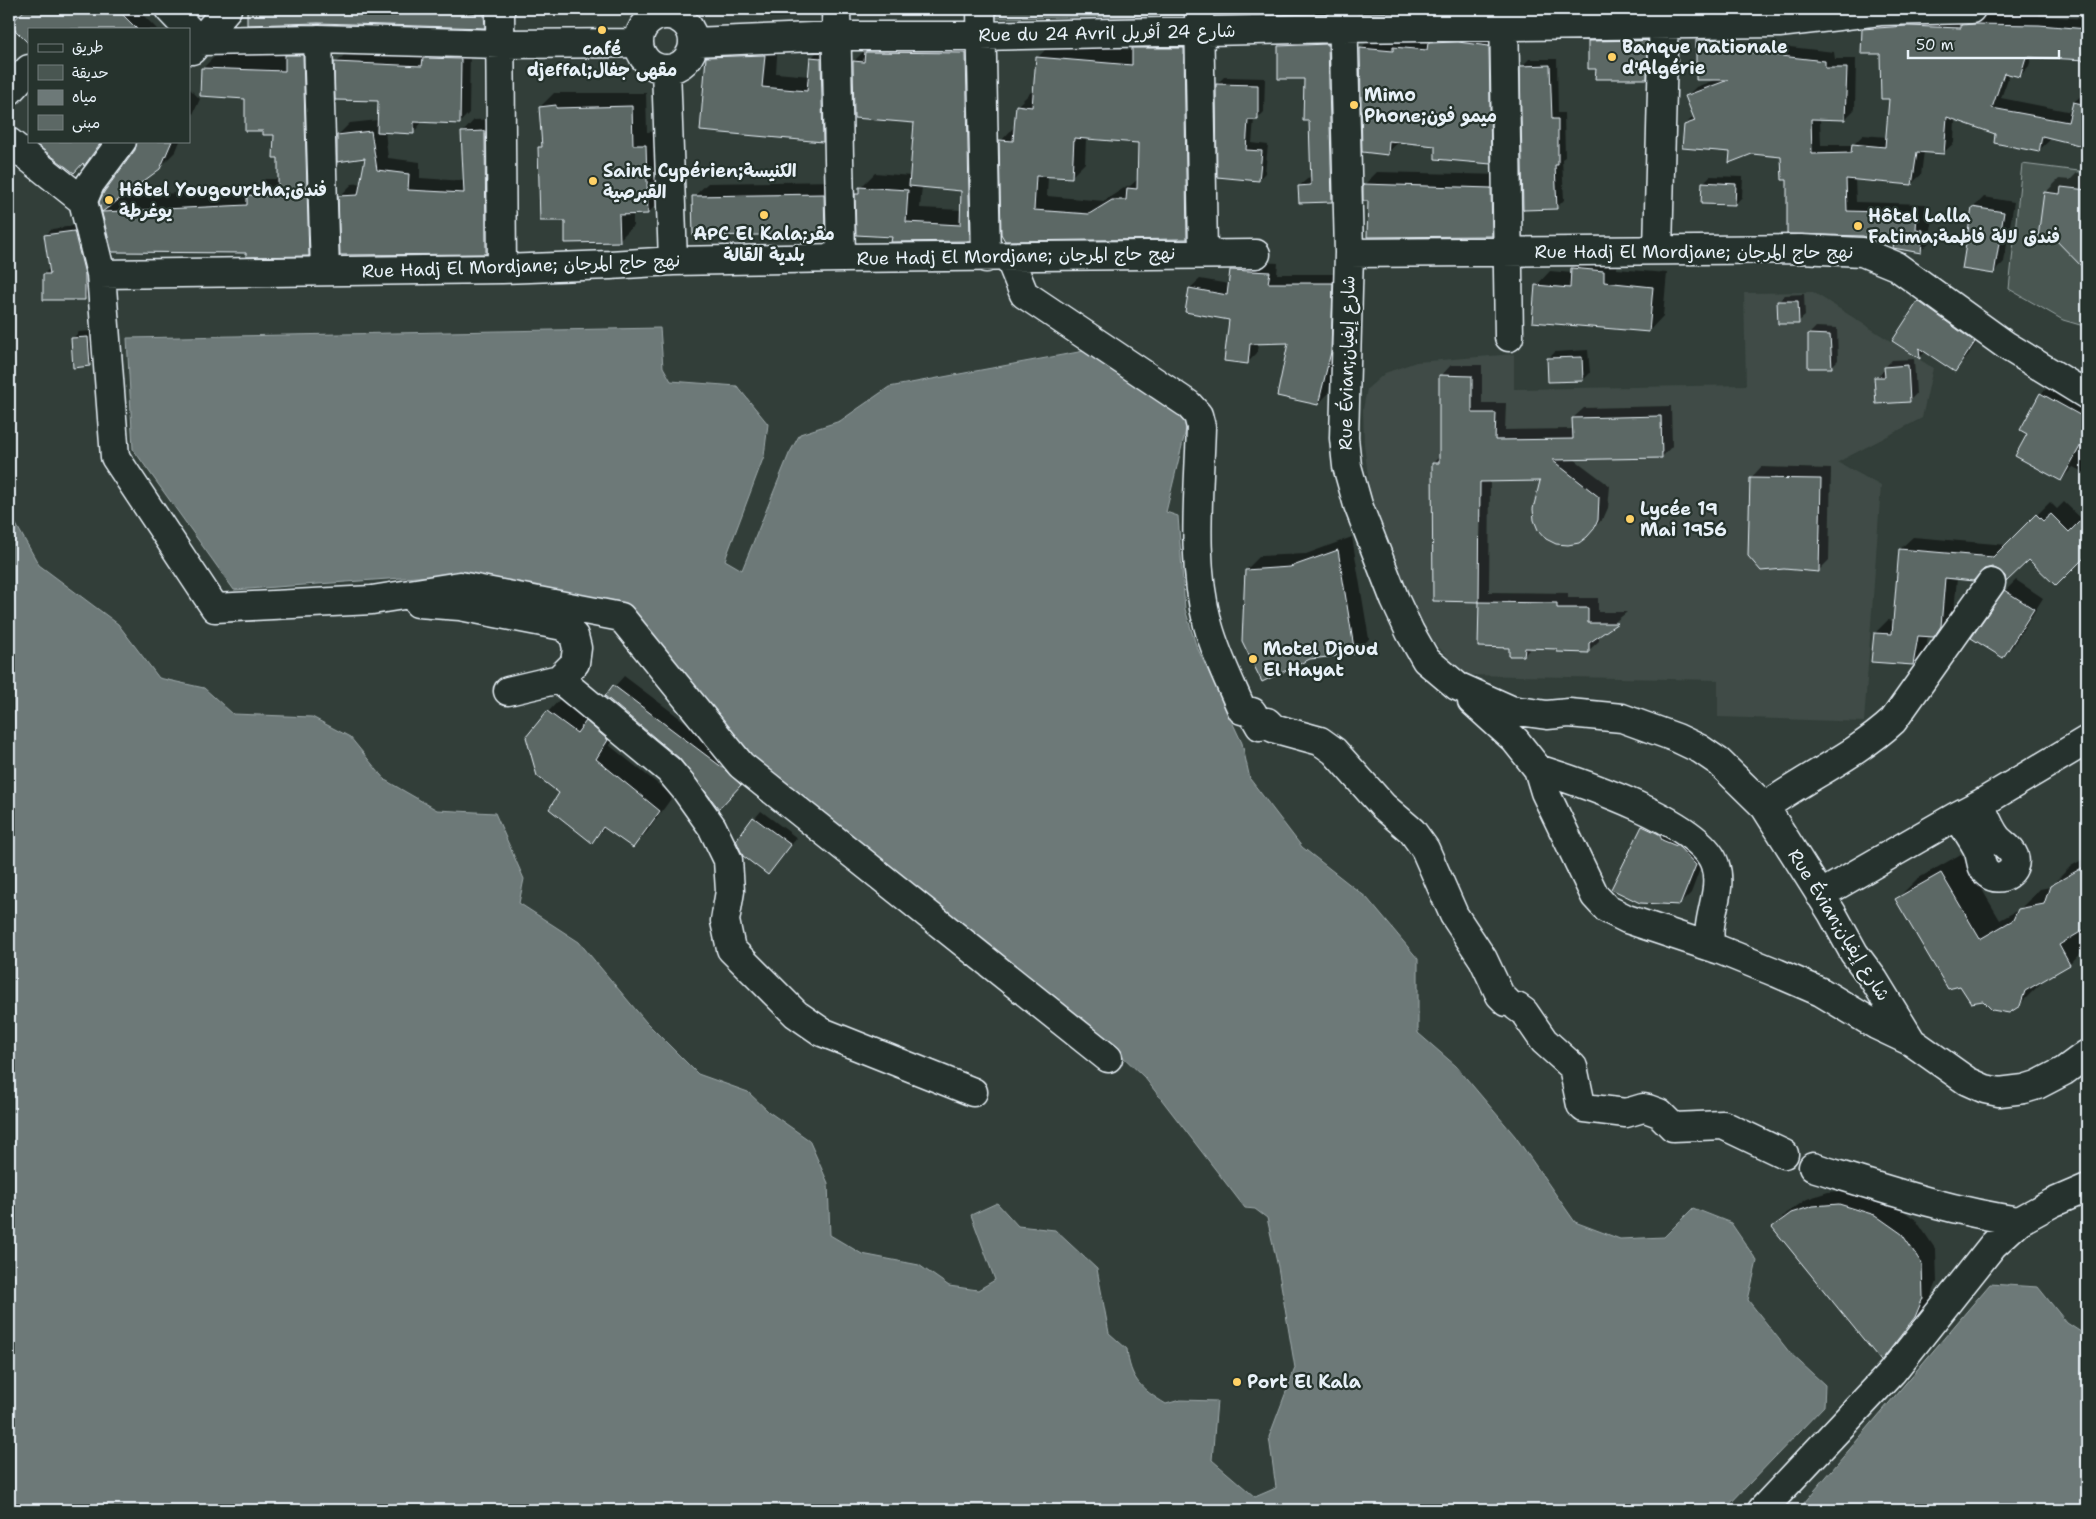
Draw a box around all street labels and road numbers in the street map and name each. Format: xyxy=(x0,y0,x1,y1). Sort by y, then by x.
street label: Rue du 24 Avril شارع 24 أفريل xyxy=(978,19,1236,47)
street label: Rue Hadj El Mordjane; نهج حاج المرجان xyxy=(1535,240,1853,264)
street label: Rue Hadj El Mordjane; نهج حاج المرجان xyxy=(856,241,1176,271)
street label: Rue Hadj El Mordjane; نهج حاج المرجان xyxy=(361,248,681,284)
street label: Rue Évian;شارع إيفيان xyxy=(1333,275,1361,451)
street label: Rue Évian;شارع إيفيان xyxy=(1782,844,1896,1006)

